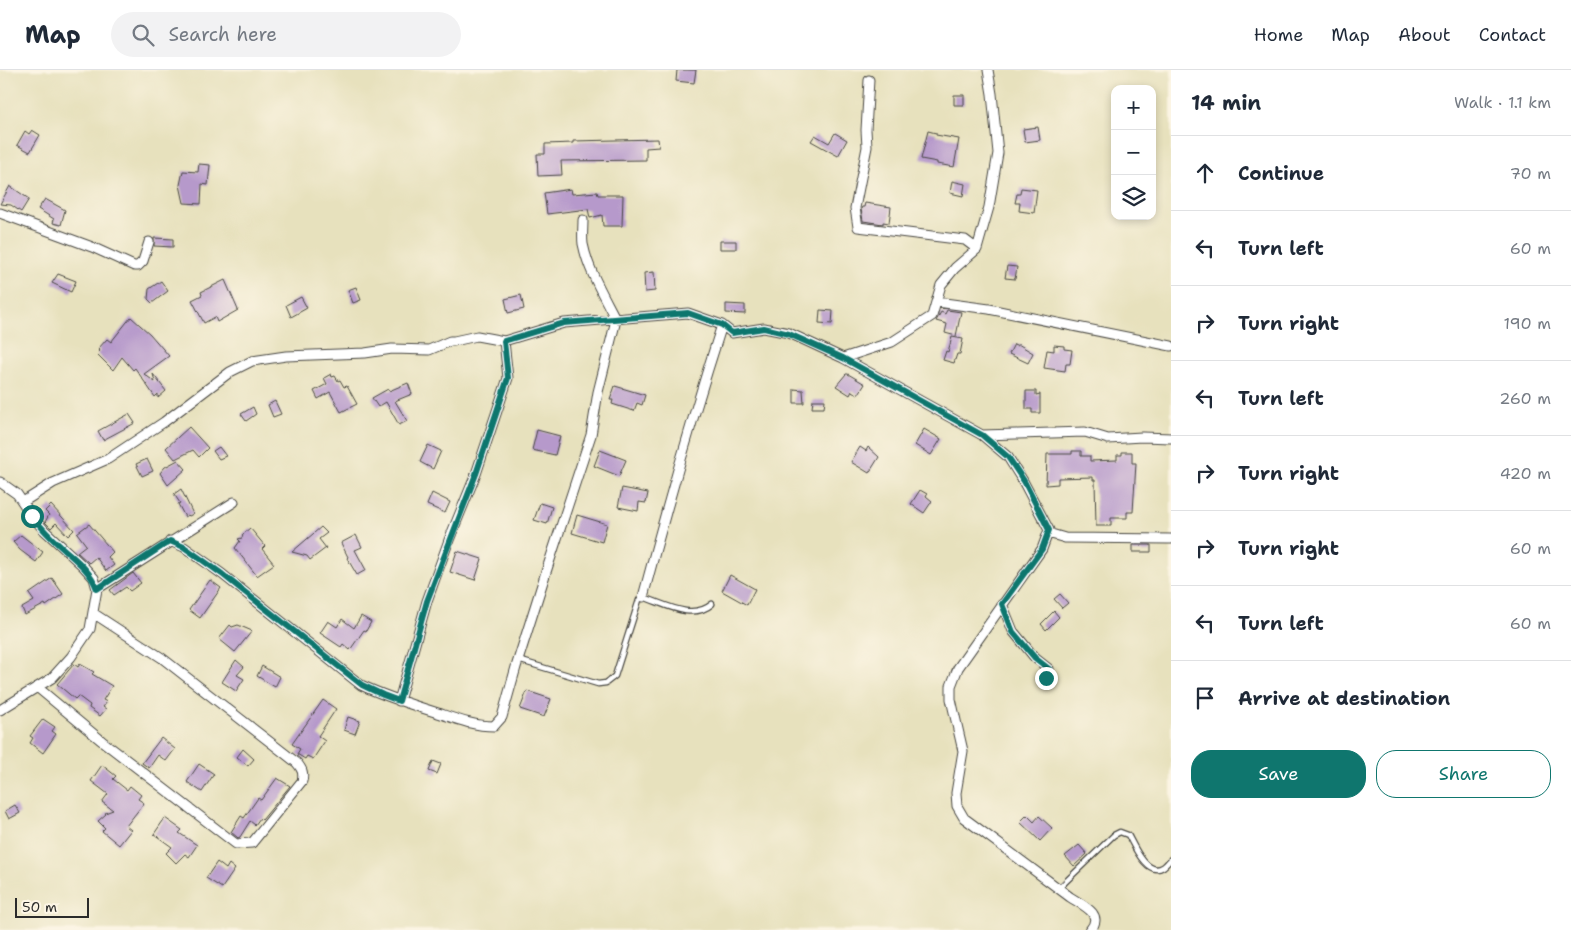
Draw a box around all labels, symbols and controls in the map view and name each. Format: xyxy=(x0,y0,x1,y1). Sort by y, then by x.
search box xyxy=(111,12,461,57)
text: Map xyxy=(25,19,81,51)
icon: search xyxy=(129,21,157,49)
text: Search here xyxy=(169,22,277,47)
text: Home xyxy=(1254,23,1303,47)
text: Map xyxy=(1331,23,1370,47)
text: About xyxy=(1398,23,1451,47)
text: Contact xyxy=(1479,23,1546,47)
map controls xyxy=(1111,85,1156,220)
button: + xyxy=(1111,85,1156,130)
text: 14 min xyxy=(1191,89,1261,117)
text: Walk · 1.1 km xyxy=(1454,92,1551,113)
button: − xyxy=(1111,130,1156,175)
icon: ahead xyxy=(1191,159,1219,187)
text: Continue xyxy=(1238,161,1324,186)
text: 70 m xyxy=(1510,163,1551,184)
button: layers xyxy=(1111,175,1156,220)
icon: left xyxy=(1191,234,1219,262)
text: Turn left xyxy=(1238,236,1324,261)
text: 60 m xyxy=(1510,238,1551,259)
icon: right xyxy=(1191,309,1219,337)
text: Turn right xyxy=(1238,311,1339,336)
text: 190 m xyxy=(1504,313,1551,334)
icon: left xyxy=(1191,384,1219,412)
text: Turn left xyxy=(1238,386,1324,411)
text: 260 m xyxy=(1499,388,1551,409)
icon: right xyxy=(1191,459,1219,487)
text: Turn right xyxy=(1238,461,1339,486)
text: 420 m xyxy=(1500,463,1551,484)
route start xyxy=(21,505,44,528)
icon: right xyxy=(1191,534,1219,562)
text: Turn right xyxy=(1238,536,1339,561)
text: 60 m xyxy=(1510,538,1551,559)
icon: left xyxy=(1191,609,1219,637)
text: Turn left xyxy=(1238,611,1324,636)
text: 60 m xyxy=(1510,613,1551,634)
route end xyxy=(1035,667,1058,690)
icon: arrive xyxy=(1191,684,1219,712)
text: Arrive at destination xyxy=(1238,686,1450,711)
button: Save xyxy=(1191,750,1366,798)
button: Share xyxy=(1376,750,1551,798)
scale bar xyxy=(15,895,89,918)
text: 50 m xyxy=(22,898,57,916)

